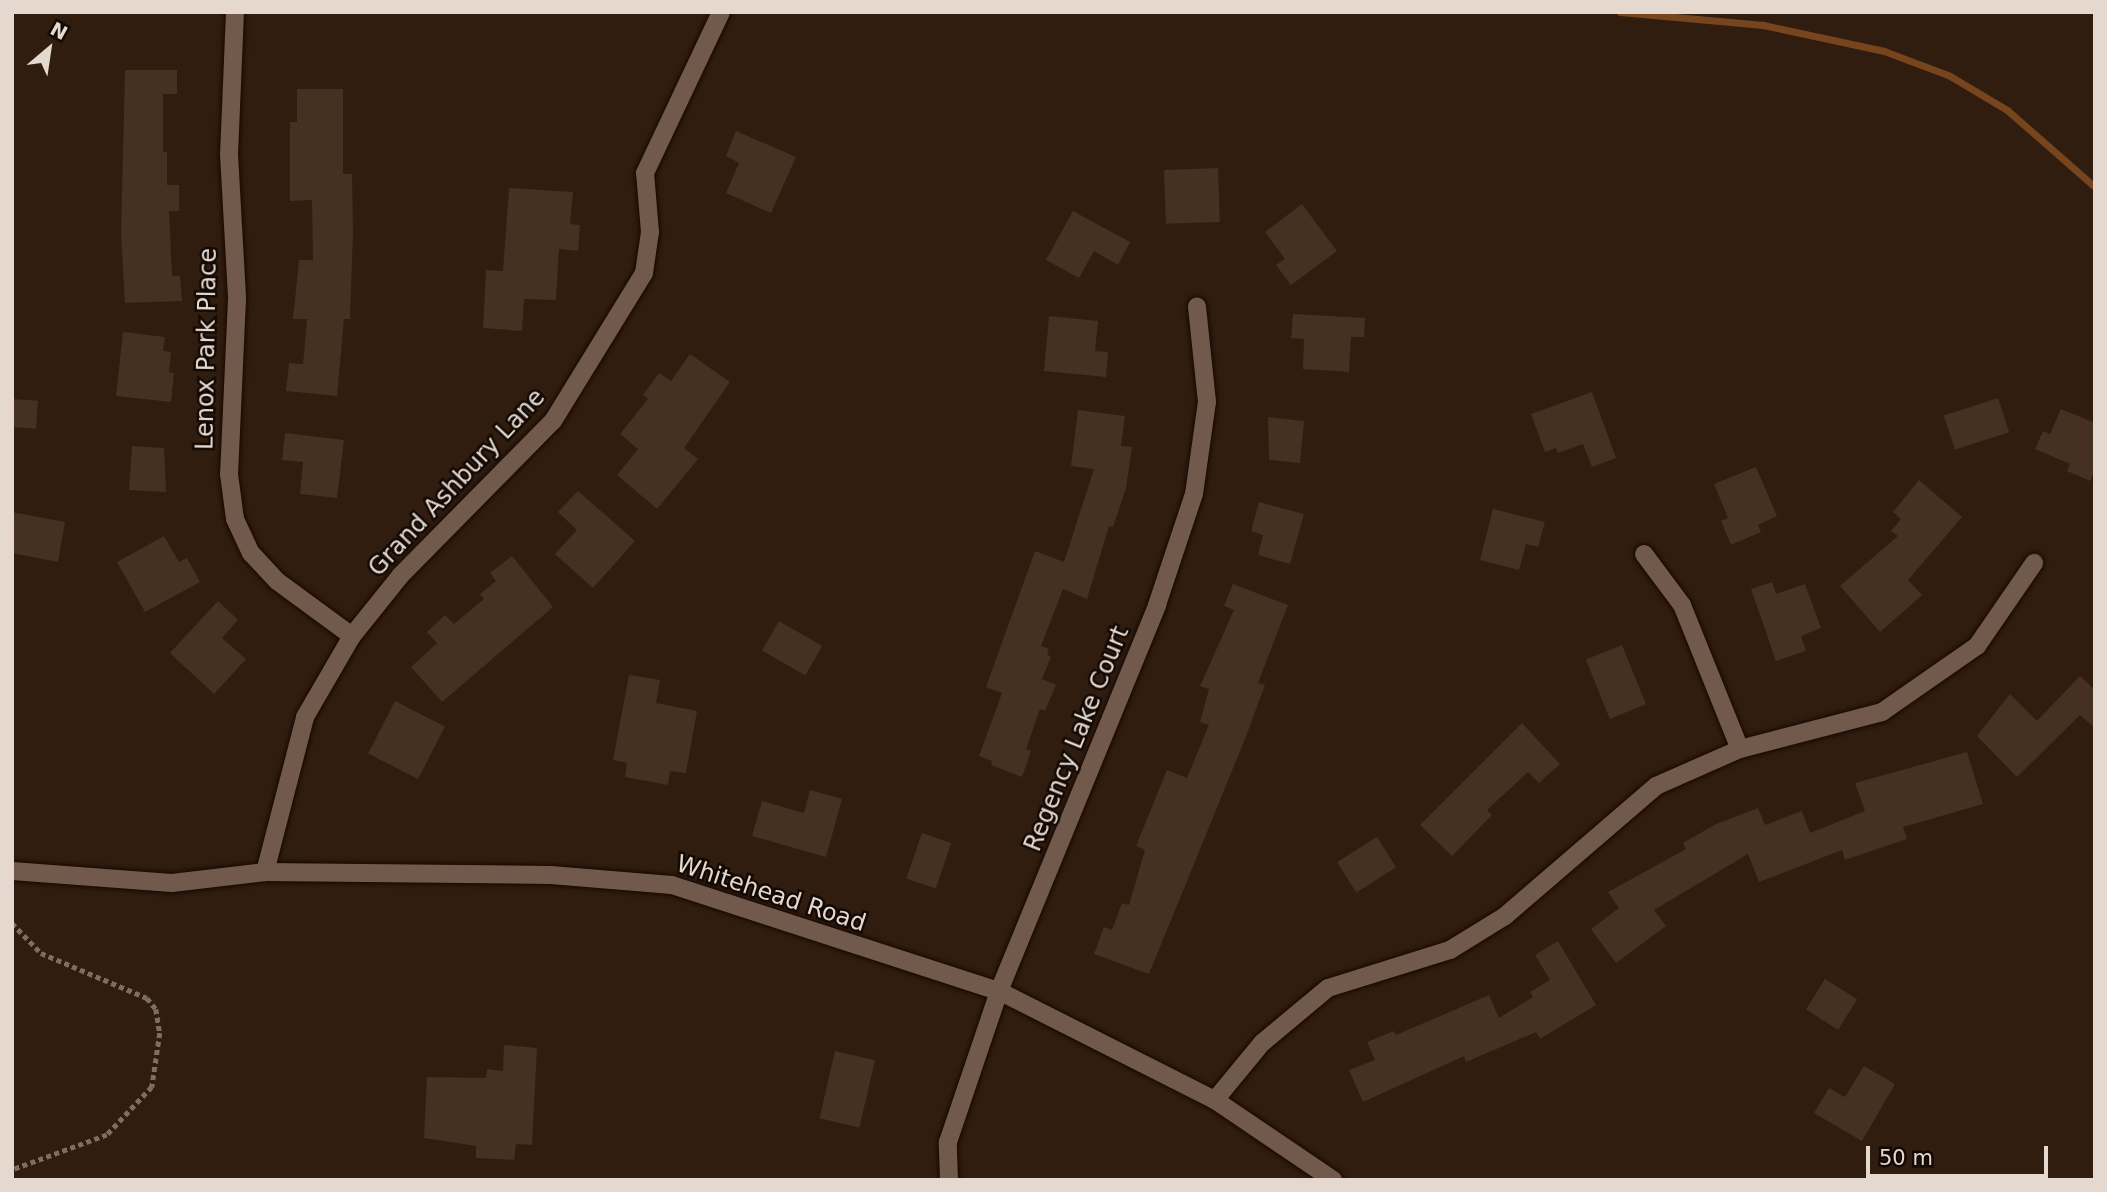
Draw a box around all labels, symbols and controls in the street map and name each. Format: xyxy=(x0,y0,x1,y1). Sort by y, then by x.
north arrow xyxy=(14,14,84,84)
text: N xyxy=(47,17,71,44)
street label: Lenox Park Place xyxy=(191,248,223,450)
street label: Grand Ashbury Lane xyxy=(363,383,551,583)
street label: Regency Lake Court xyxy=(1019,622,1135,856)
street label: Whitehead Road xyxy=(673,850,869,938)
scale bar xyxy=(1869,1132,2051,1176)
text: 50 m xyxy=(1879,1146,1933,1170)

